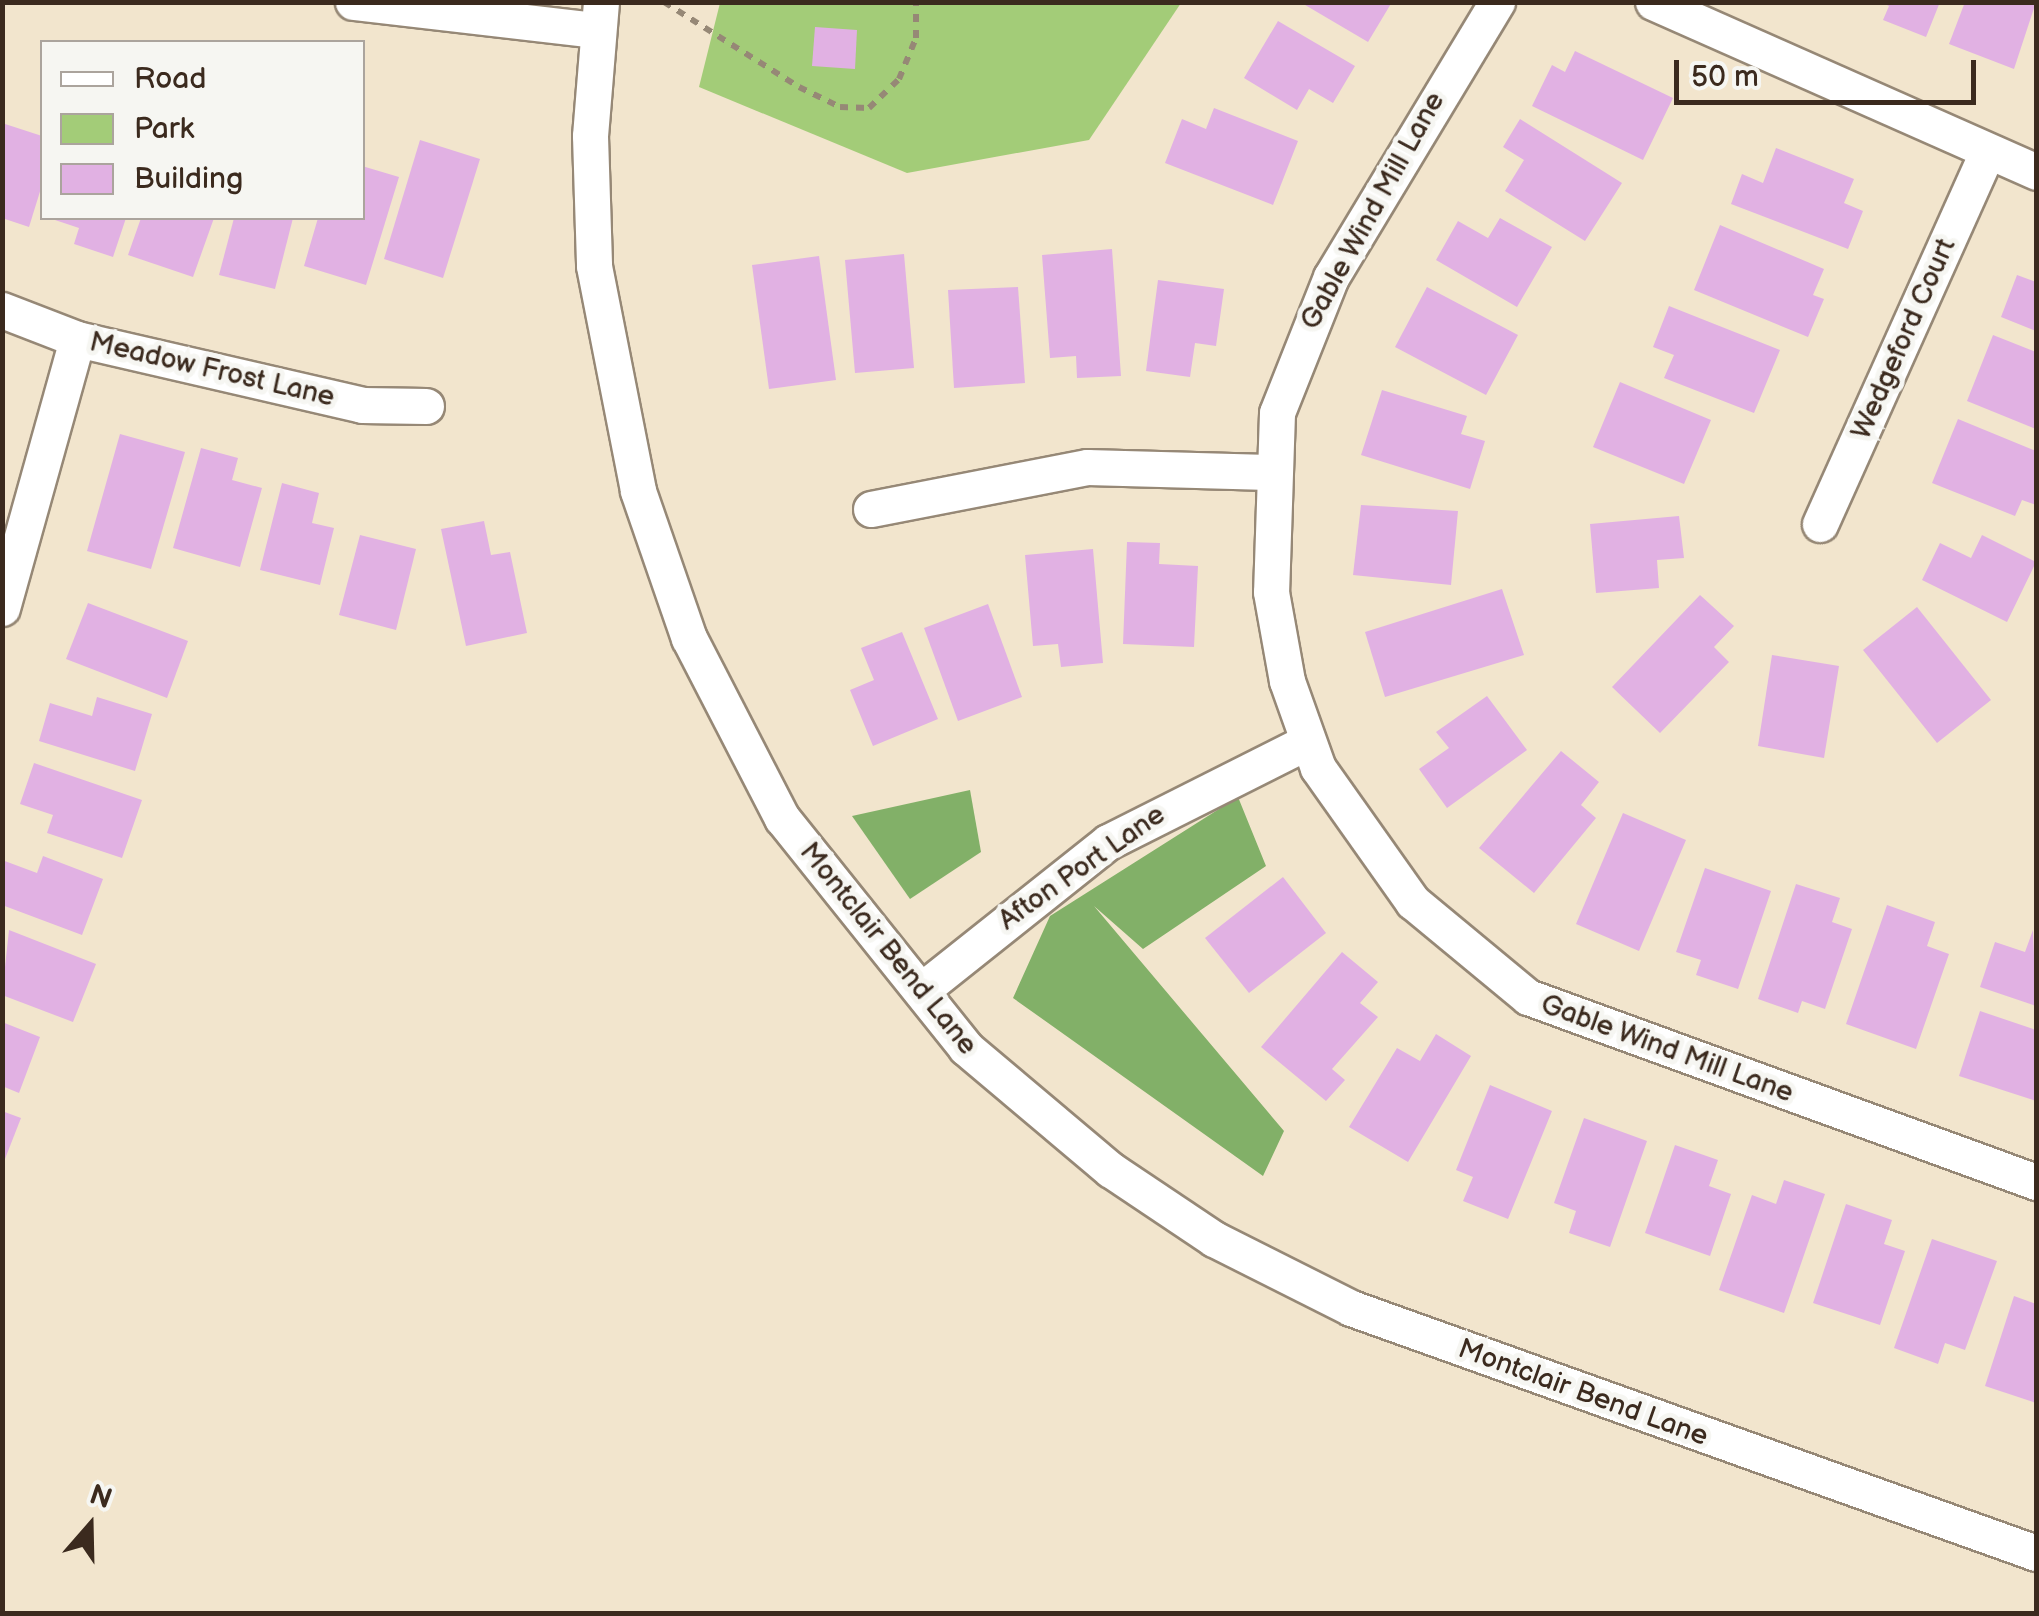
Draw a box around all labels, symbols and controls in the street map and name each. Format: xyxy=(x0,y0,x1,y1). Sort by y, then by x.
legend xyxy=(40,40,365,220)
scale bar xyxy=(1679,40,1982,102)
text: 50 m xyxy=(1691,59,1759,95)
text: Road xyxy=(134,61,207,97)
street label: Gable Wind Mill Lane xyxy=(1294,86,1452,336)
text: Park xyxy=(134,111,194,147)
text: Building xyxy=(134,161,243,197)
street label: Wedgeford Court xyxy=(1845,233,1963,445)
street label: Meadow Frost Lane xyxy=(86,325,338,415)
street label: Afton Port Lane xyxy=(992,798,1172,938)
street label: Montclair Bend Lane xyxy=(792,836,984,1062)
street label: Gable Wind Mill Lane xyxy=(1536,988,1798,1110)
street label: Montclair Bend Lane xyxy=(1454,1332,1712,1454)
north arrow xyxy=(40,1476,140,1576)
text: N xyxy=(85,1478,116,1516)

